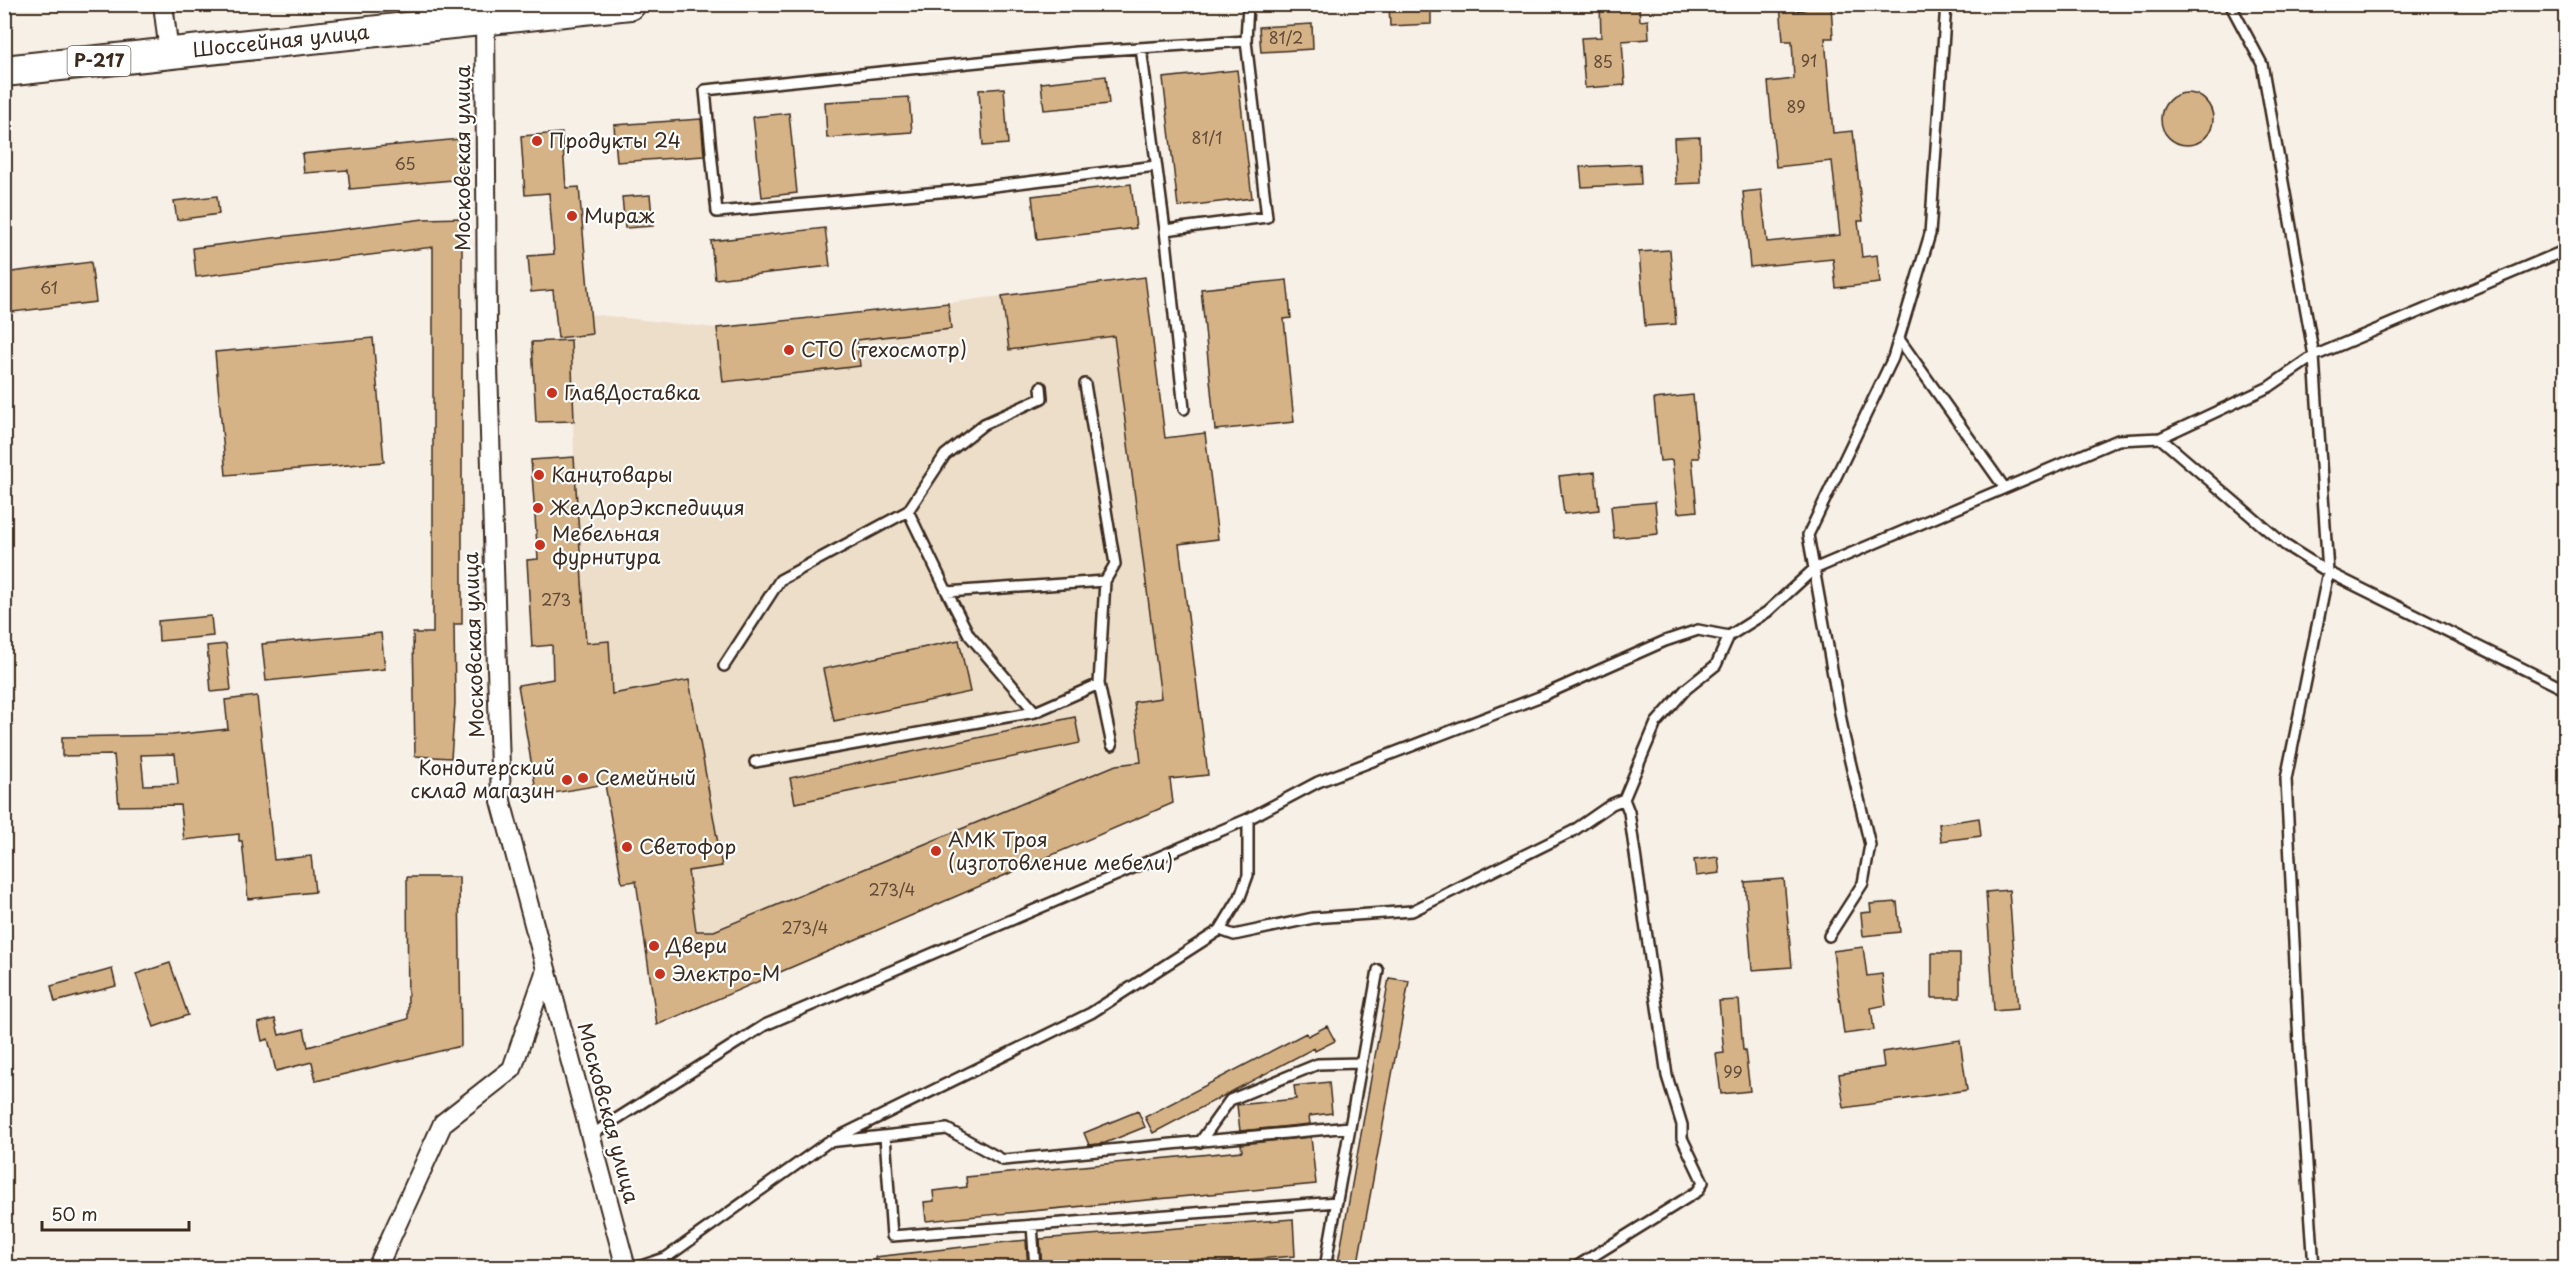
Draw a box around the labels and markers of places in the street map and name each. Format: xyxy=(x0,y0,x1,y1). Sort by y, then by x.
place label: Продукты 24 xyxy=(549,125,681,155)
marker: Продукты 24 xyxy=(530,134,544,148)
place label: Мираж xyxy=(584,200,654,230)
marker: Мираж xyxy=(565,209,579,223)
place label: СТО (техосмотр) xyxy=(801,334,967,364)
marker: СТО (техосмотр) xyxy=(782,343,796,357)
place label: ГлавДоставка xyxy=(564,377,700,407)
marker: ГлавДоставка xyxy=(545,386,559,400)
place label: Канцтовары xyxy=(551,459,673,489)
marker: Канцтовары xyxy=(532,468,546,482)
place label: ЖелДорЭкспедиция xyxy=(550,492,745,522)
marker: ЖелДорЭкспедиция xyxy=(531,501,545,515)
place label: Мебельная фурнитура xyxy=(552,518,661,571)
marker: Мебельная фурнитура xyxy=(533,538,547,552)
place label: Кондитерский склад магазин xyxy=(410,752,555,805)
place label: Семейный xyxy=(595,762,696,792)
marker: Семейный xyxy=(576,771,590,785)
marker: Кондитерский склад магазин xyxy=(560,773,574,787)
place label: АМК Троя (изготовление мебели) xyxy=(948,824,1173,877)
place label: Светофор xyxy=(639,831,736,861)
marker: Светофор xyxy=(620,840,634,854)
marker: АМК Троя (изготовление мебели) xyxy=(929,844,943,858)
place label: Двери xyxy=(665,930,727,960)
marker: Двери xyxy=(647,939,661,953)
place label: Электро-М xyxy=(672,958,780,988)
marker: Электро-М xyxy=(653,967,667,981)

